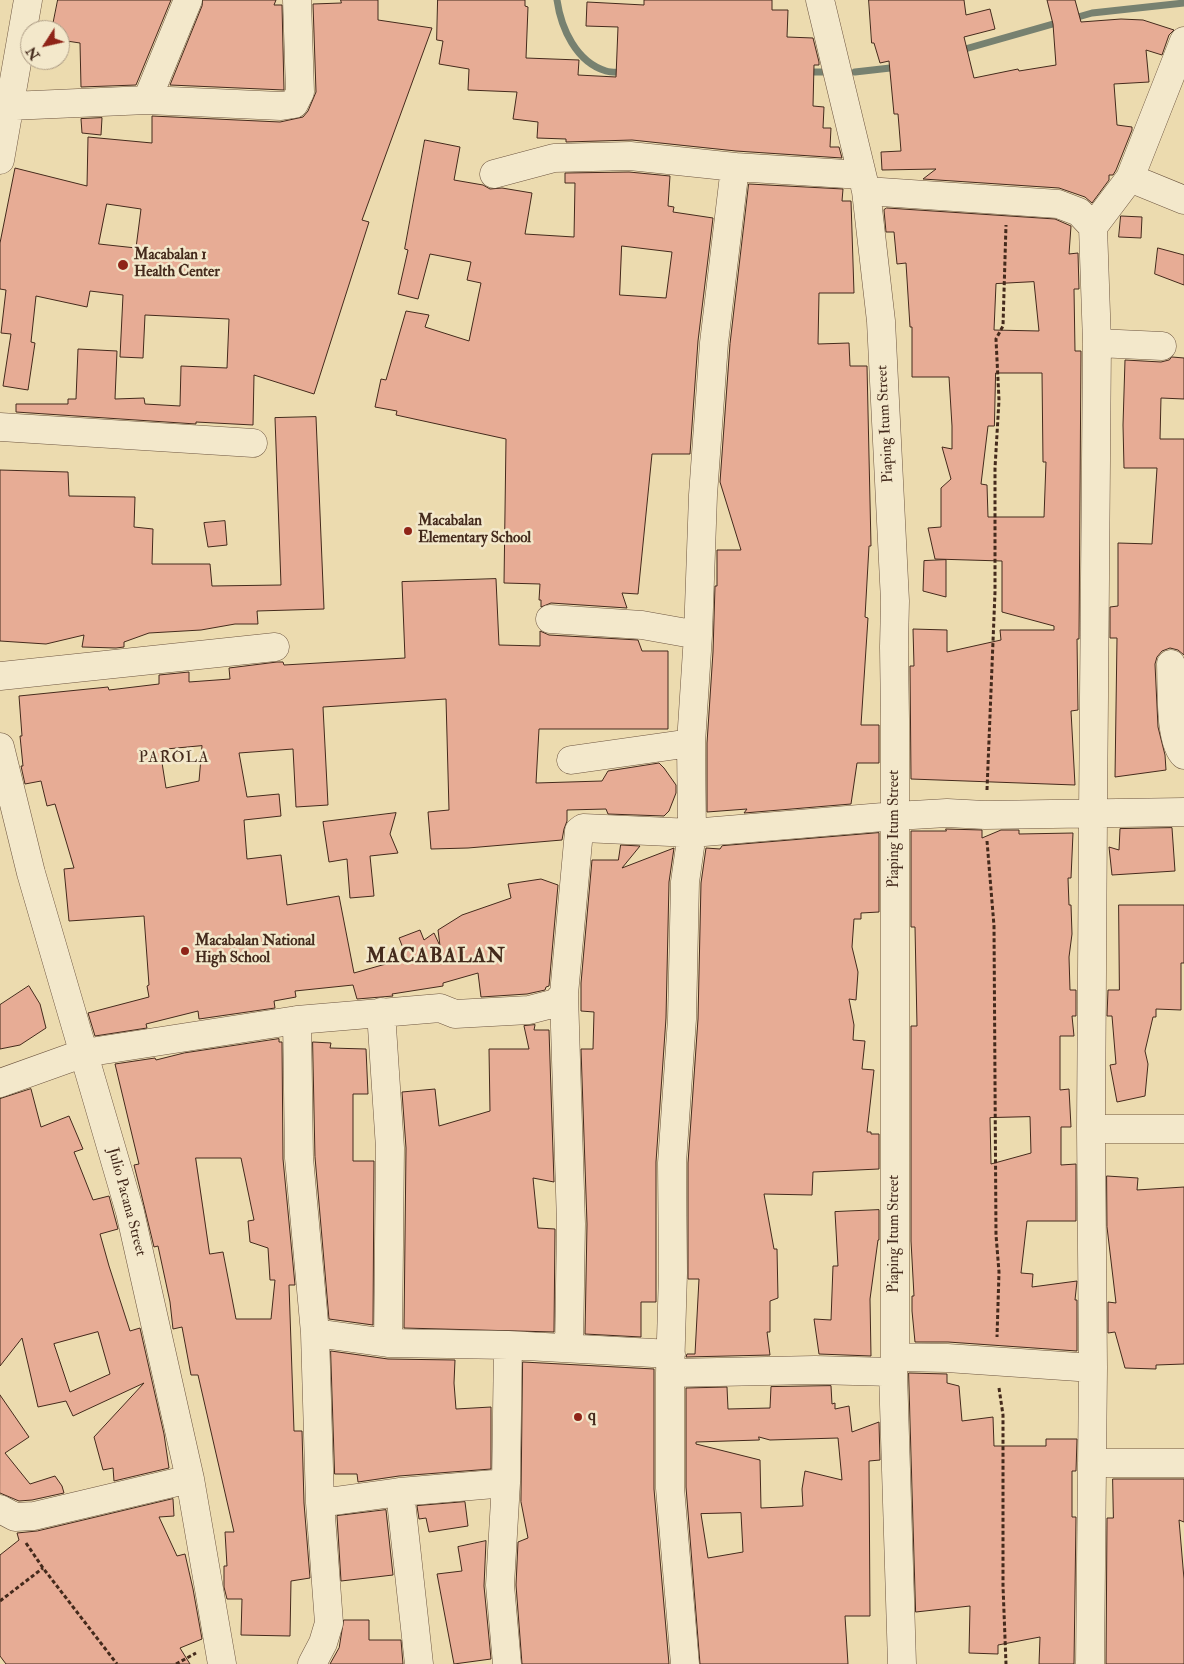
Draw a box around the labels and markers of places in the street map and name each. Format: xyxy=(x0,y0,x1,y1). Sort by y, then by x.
place label: Macabalan 1 Health Center xyxy=(134,247,220,282)
marker: Macabalan 1 Health Center xyxy=(116,258,130,272)
place label: Macabalan Elementary School xyxy=(418,513,531,548)
marker: Macabalan Elementary School xyxy=(402,525,414,537)
place label: Macabalan National High School xyxy=(195,933,315,968)
marker: Macabalan National High School xyxy=(179,945,191,957)
place label: q xyxy=(588,1408,596,1426)
marker: q xyxy=(572,1411,584,1423)

